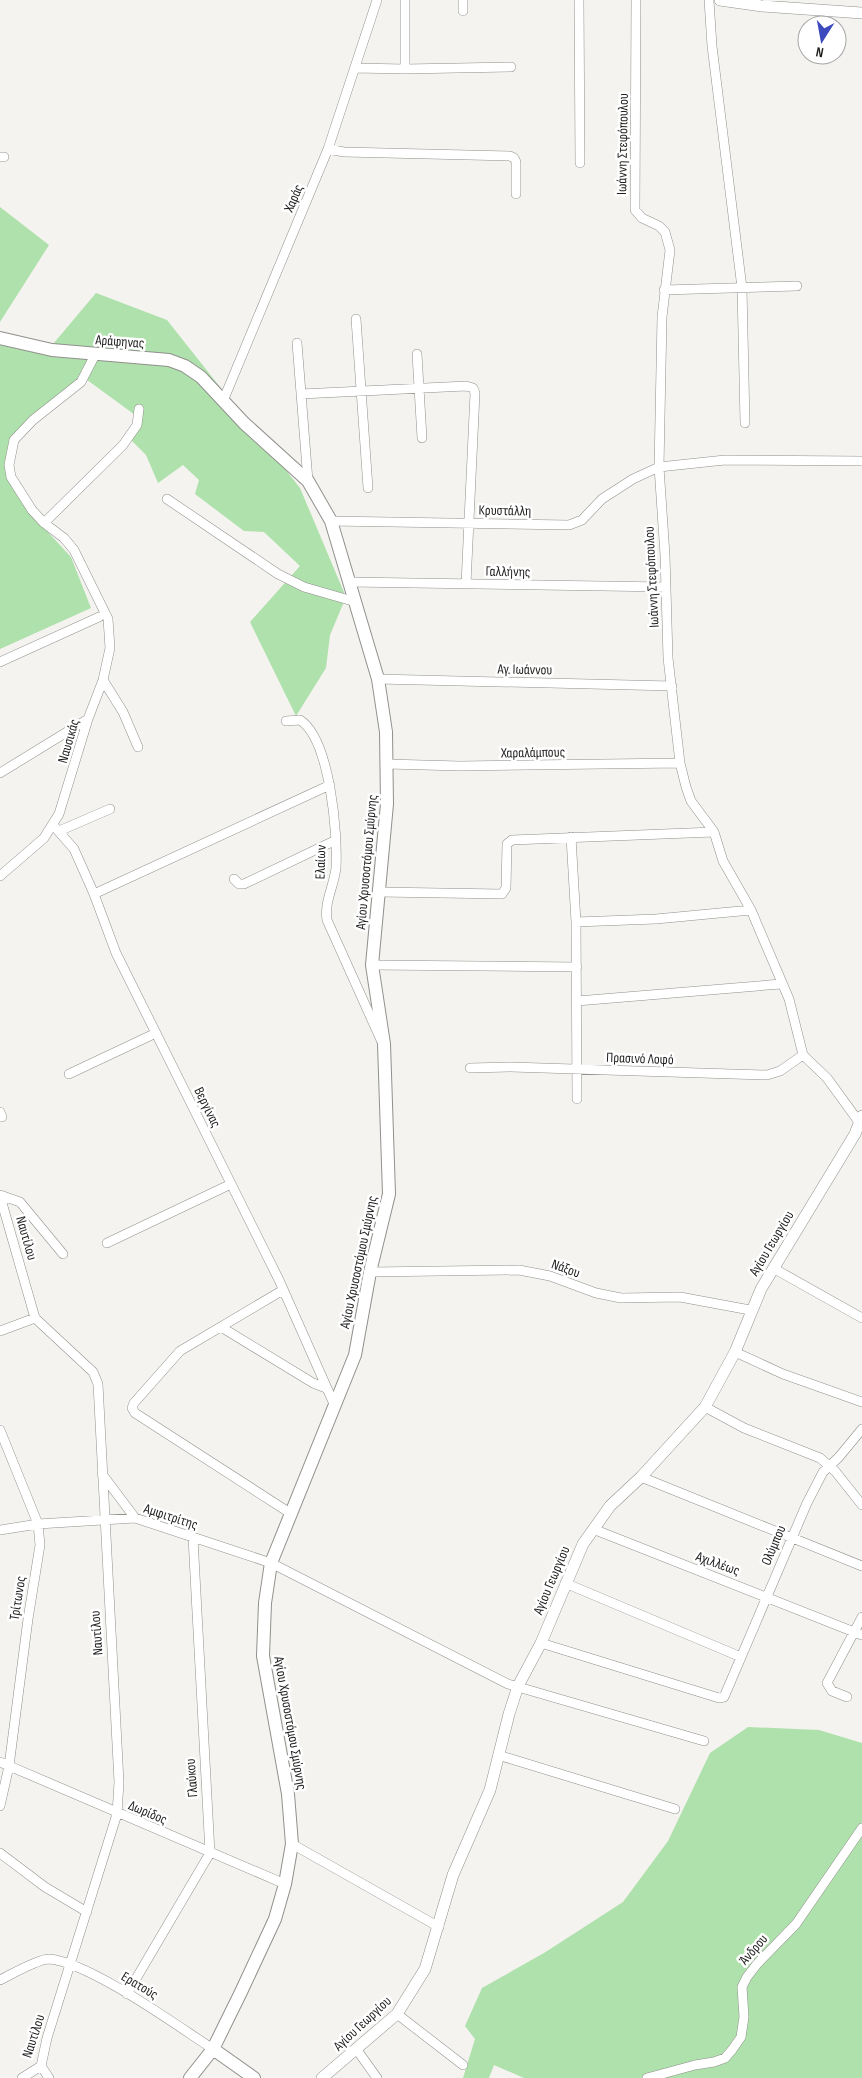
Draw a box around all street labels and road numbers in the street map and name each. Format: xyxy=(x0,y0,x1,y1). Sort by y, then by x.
street label: Ιωάννη Στεφόπουλου xyxy=(613,93,632,195)
street label: Χαράς xyxy=(280,182,307,216)
street label: Αράφηνας xyxy=(94,331,145,352)
street label: Κρυστάλλη xyxy=(479,502,531,519)
street label: Ιωάννη Στεφόπουλου xyxy=(640,526,663,628)
street label: Γαλλήνης xyxy=(485,563,531,580)
street label: Αγ. Ιωάννου xyxy=(496,661,553,678)
street label: Ναυσικάς xyxy=(54,717,83,765)
street label: Χαραλάμπους xyxy=(500,743,565,762)
street label: Αγίου Χρυσοστόμου Σμύρνης xyxy=(352,794,381,931)
street label: Ελαίων xyxy=(311,844,330,880)
street label: Πρασινό Λοφό xyxy=(606,1049,674,1068)
street label: Βεργίνας xyxy=(190,1084,225,1130)
street label: Αγίου Χρυσοστόμου Σμύρνης xyxy=(336,1194,381,1331)
street label: Αγίου Γεωργίου xyxy=(745,1208,797,1280)
street label: Ναυτίλου xyxy=(12,1214,41,1262)
street label: Νάξου xyxy=(549,1255,583,1282)
street label: Αμφιτρίτης xyxy=(141,1499,200,1533)
street label: Ολύμπου xyxy=(757,1523,789,1568)
street label: Αγίου Γεωργίου xyxy=(529,1543,574,1618)
street label: Αχιλλέως xyxy=(693,1547,742,1579)
street label: Τρίτωνος xyxy=(6,1575,29,1621)
street label: Ναυτίλου xyxy=(86,1610,107,1656)
street label: Αγίου Χρυσοστόμου Σμύρνης xyxy=(270,1654,311,1791)
street label: Γλαύκου xyxy=(182,1758,201,1798)
street label: Δωρίδος xyxy=(126,1797,170,1828)
street label: Άνδρου xyxy=(736,1931,771,1968)
street label: Ερατούς xyxy=(118,1968,161,2003)
street label: Αγίου Γεωργίου xyxy=(329,1992,395,2055)
street label: Ναυτίλου xyxy=(18,2012,49,2060)

